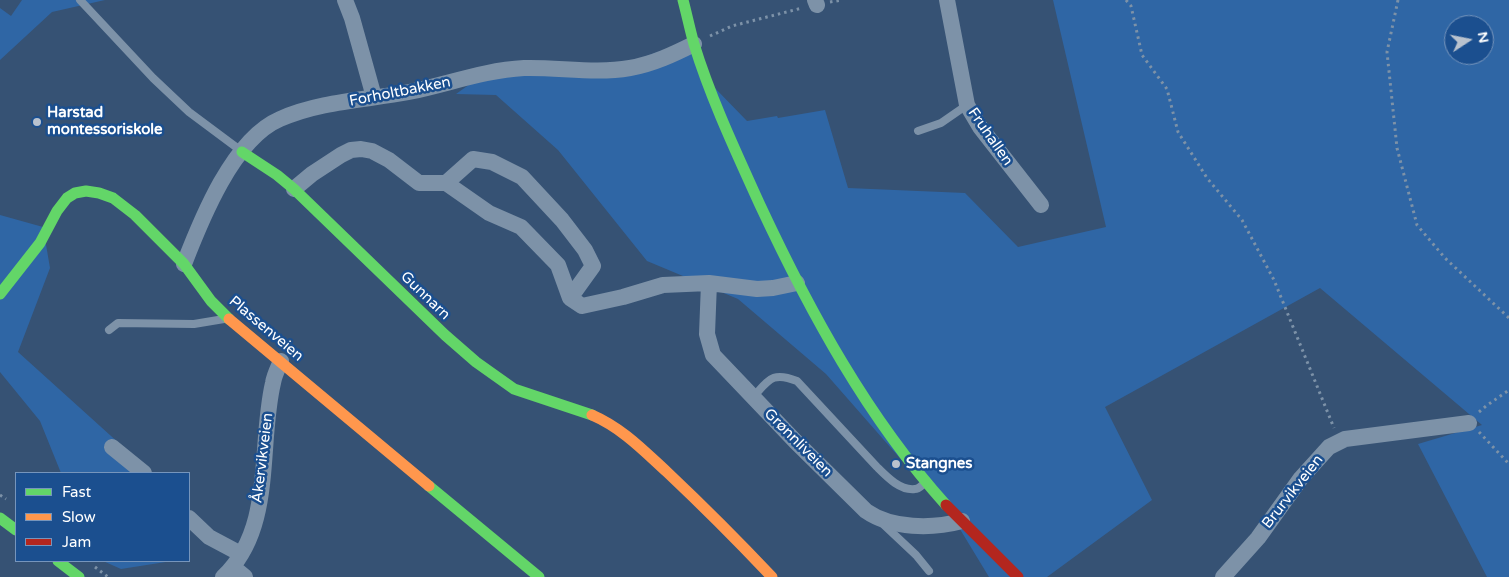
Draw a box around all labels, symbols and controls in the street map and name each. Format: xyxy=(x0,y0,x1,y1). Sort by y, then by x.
north arrow xyxy=(1444,15,1494,65)
text: N xyxy=(1474,30,1493,44)
street label: Forholtbakken xyxy=(348,73,452,111)
place label: Harstad montessoriskole xyxy=(47,104,163,139)
street label: Fruhallen xyxy=(964,105,1016,169)
marker: Harstad montessoriskole xyxy=(31,116,43,128)
street label: Gunnarn xyxy=(396,268,454,324)
street label: Plassenveien xyxy=(225,293,307,365)
street label: Grønnliveien xyxy=(760,405,836,481)
street label: Åkervikveien xyxy=(249,412,277,504)
street label: Brurvikveien xyxy=(1259,452,1327,532)
place label: Stangnes xyxy=(906,455,972,473)
marker: Stangnes xyxy=(890,458,902,470)
legend xyxy=(15,472,190,562)
text: Fast xyxy=(62,483,91,501)
text: Slow xyxy=(62,508,96,526)
text: Jam xyxy=(62,533,91,551)

